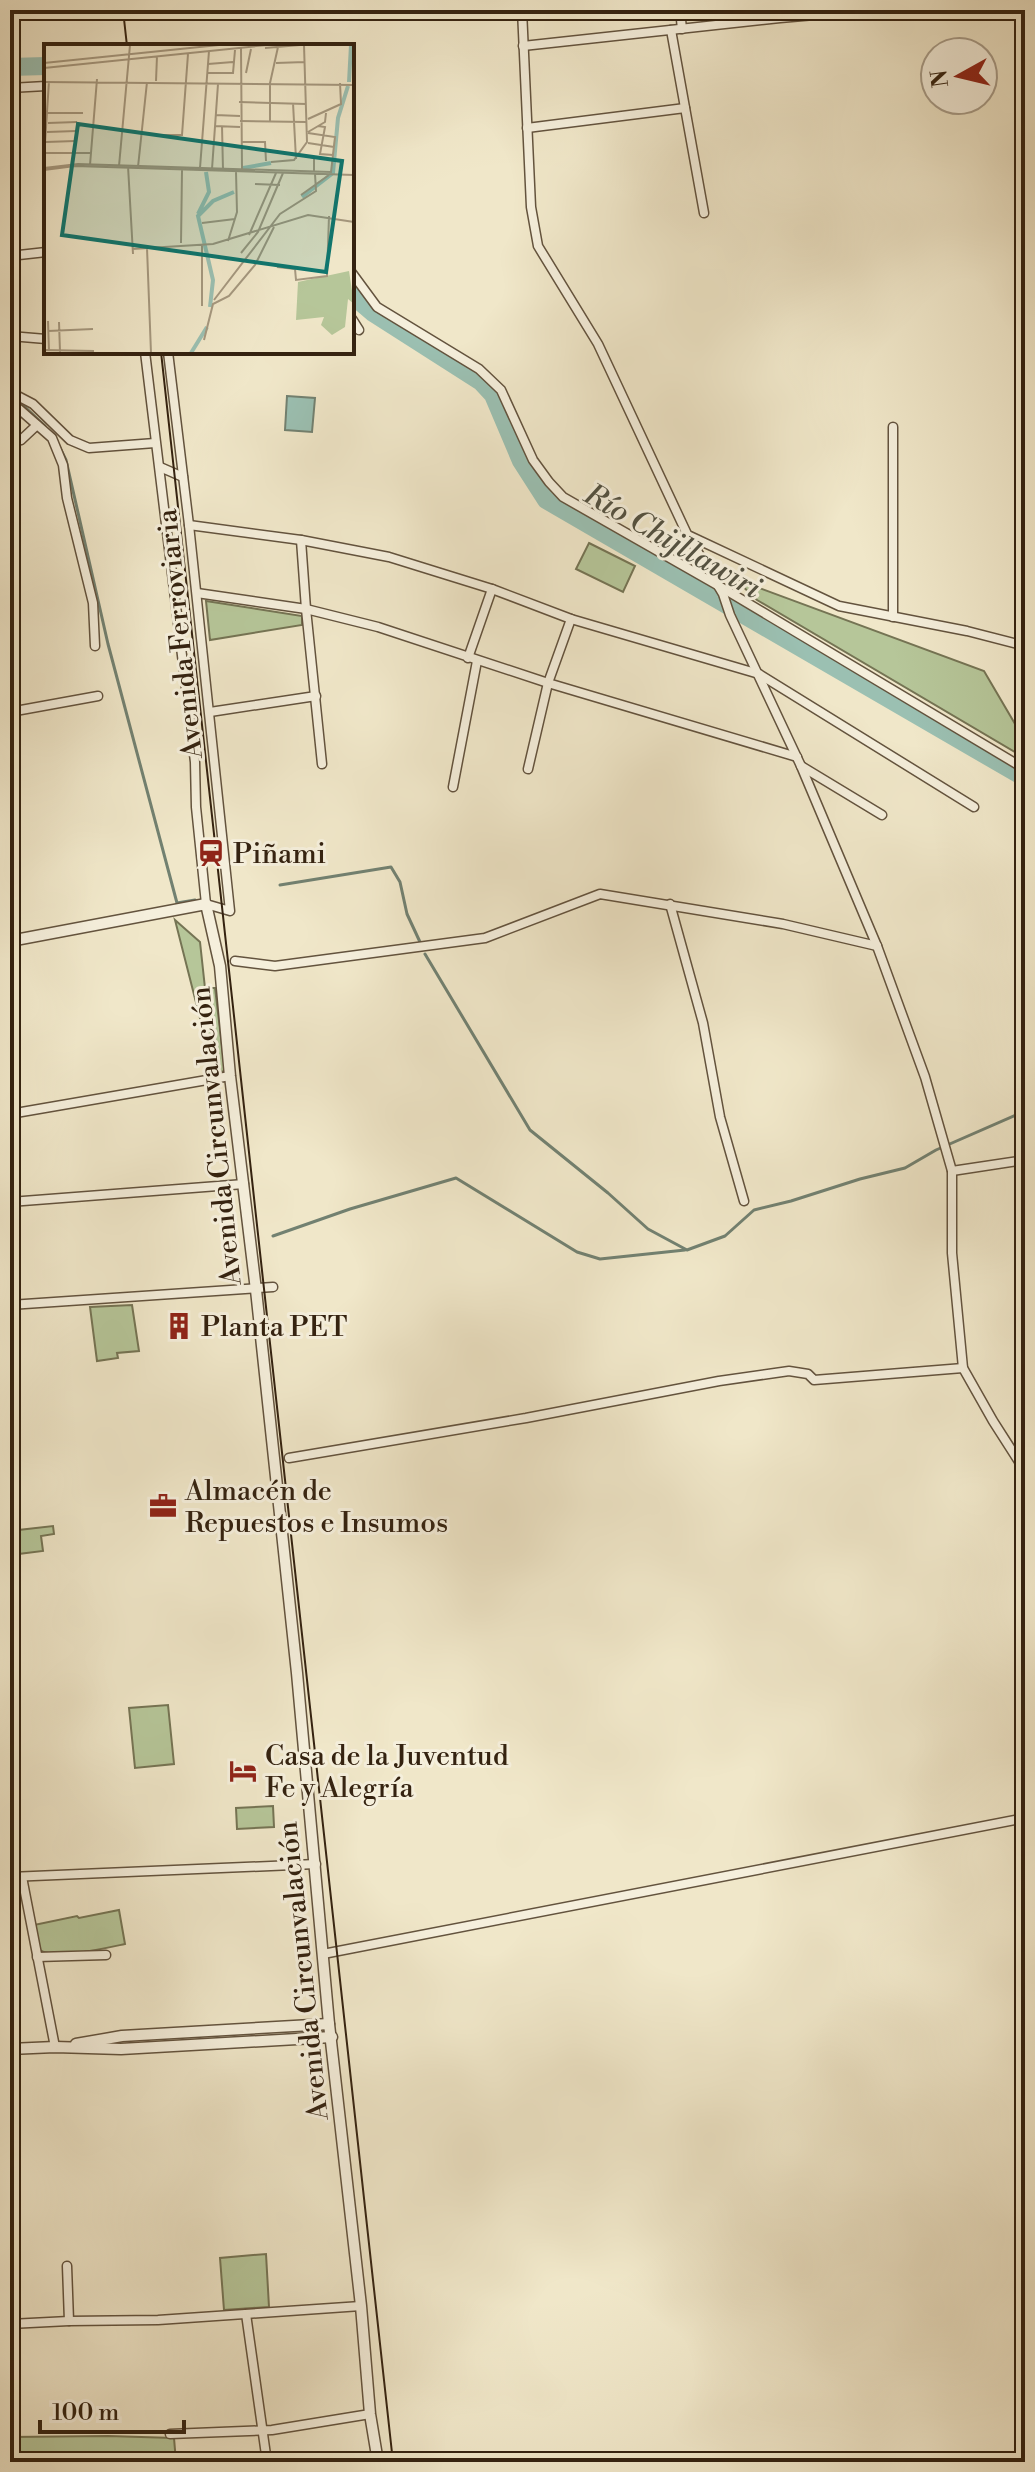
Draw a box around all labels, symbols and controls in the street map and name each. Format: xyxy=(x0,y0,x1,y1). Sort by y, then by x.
north arrow xyxy=(919,36,999,116)
inset map xyxy=(44,44,354,354)
text: N xyxy=(926,67,955,89)
water label: Río Chijllawiri xyxy=(576,475,769,608)
street label: Avenida Ferroviaria xyxy=(150,506,211,761)
place label: Piñami xyxy=(233,837,326,872)
station icon: Piñami xyxy=(196,838,226,868)
street label: Avenida Circunvalación xyxy=(183,984,250,1288)
place label: Planta PET xyxy=(201,1310,348,1345)
building icon: Planta PET xyxy=(164,1311,194,1341)
place label: Almacén de Repuestos e Insumos xyxy=(184,1474,448,1541)
office icon: Almacén de Repuestos e Insumos xyxy=(148,1491,178,1521)
place label: Casa de la Juventud Fe y Alegría xyxy=(265,1739,509,1806)
hotel icon: Casa de la Juventud Fe y Alegría xyxy=(228,1756,258,1786)
street label: Avenida Circunvalación xyxy=(270,1819,337,2123)
scale bar xyxy=(40,2384,184,2434)
text: 100 m xyxy=(52,2398,119,2428)

